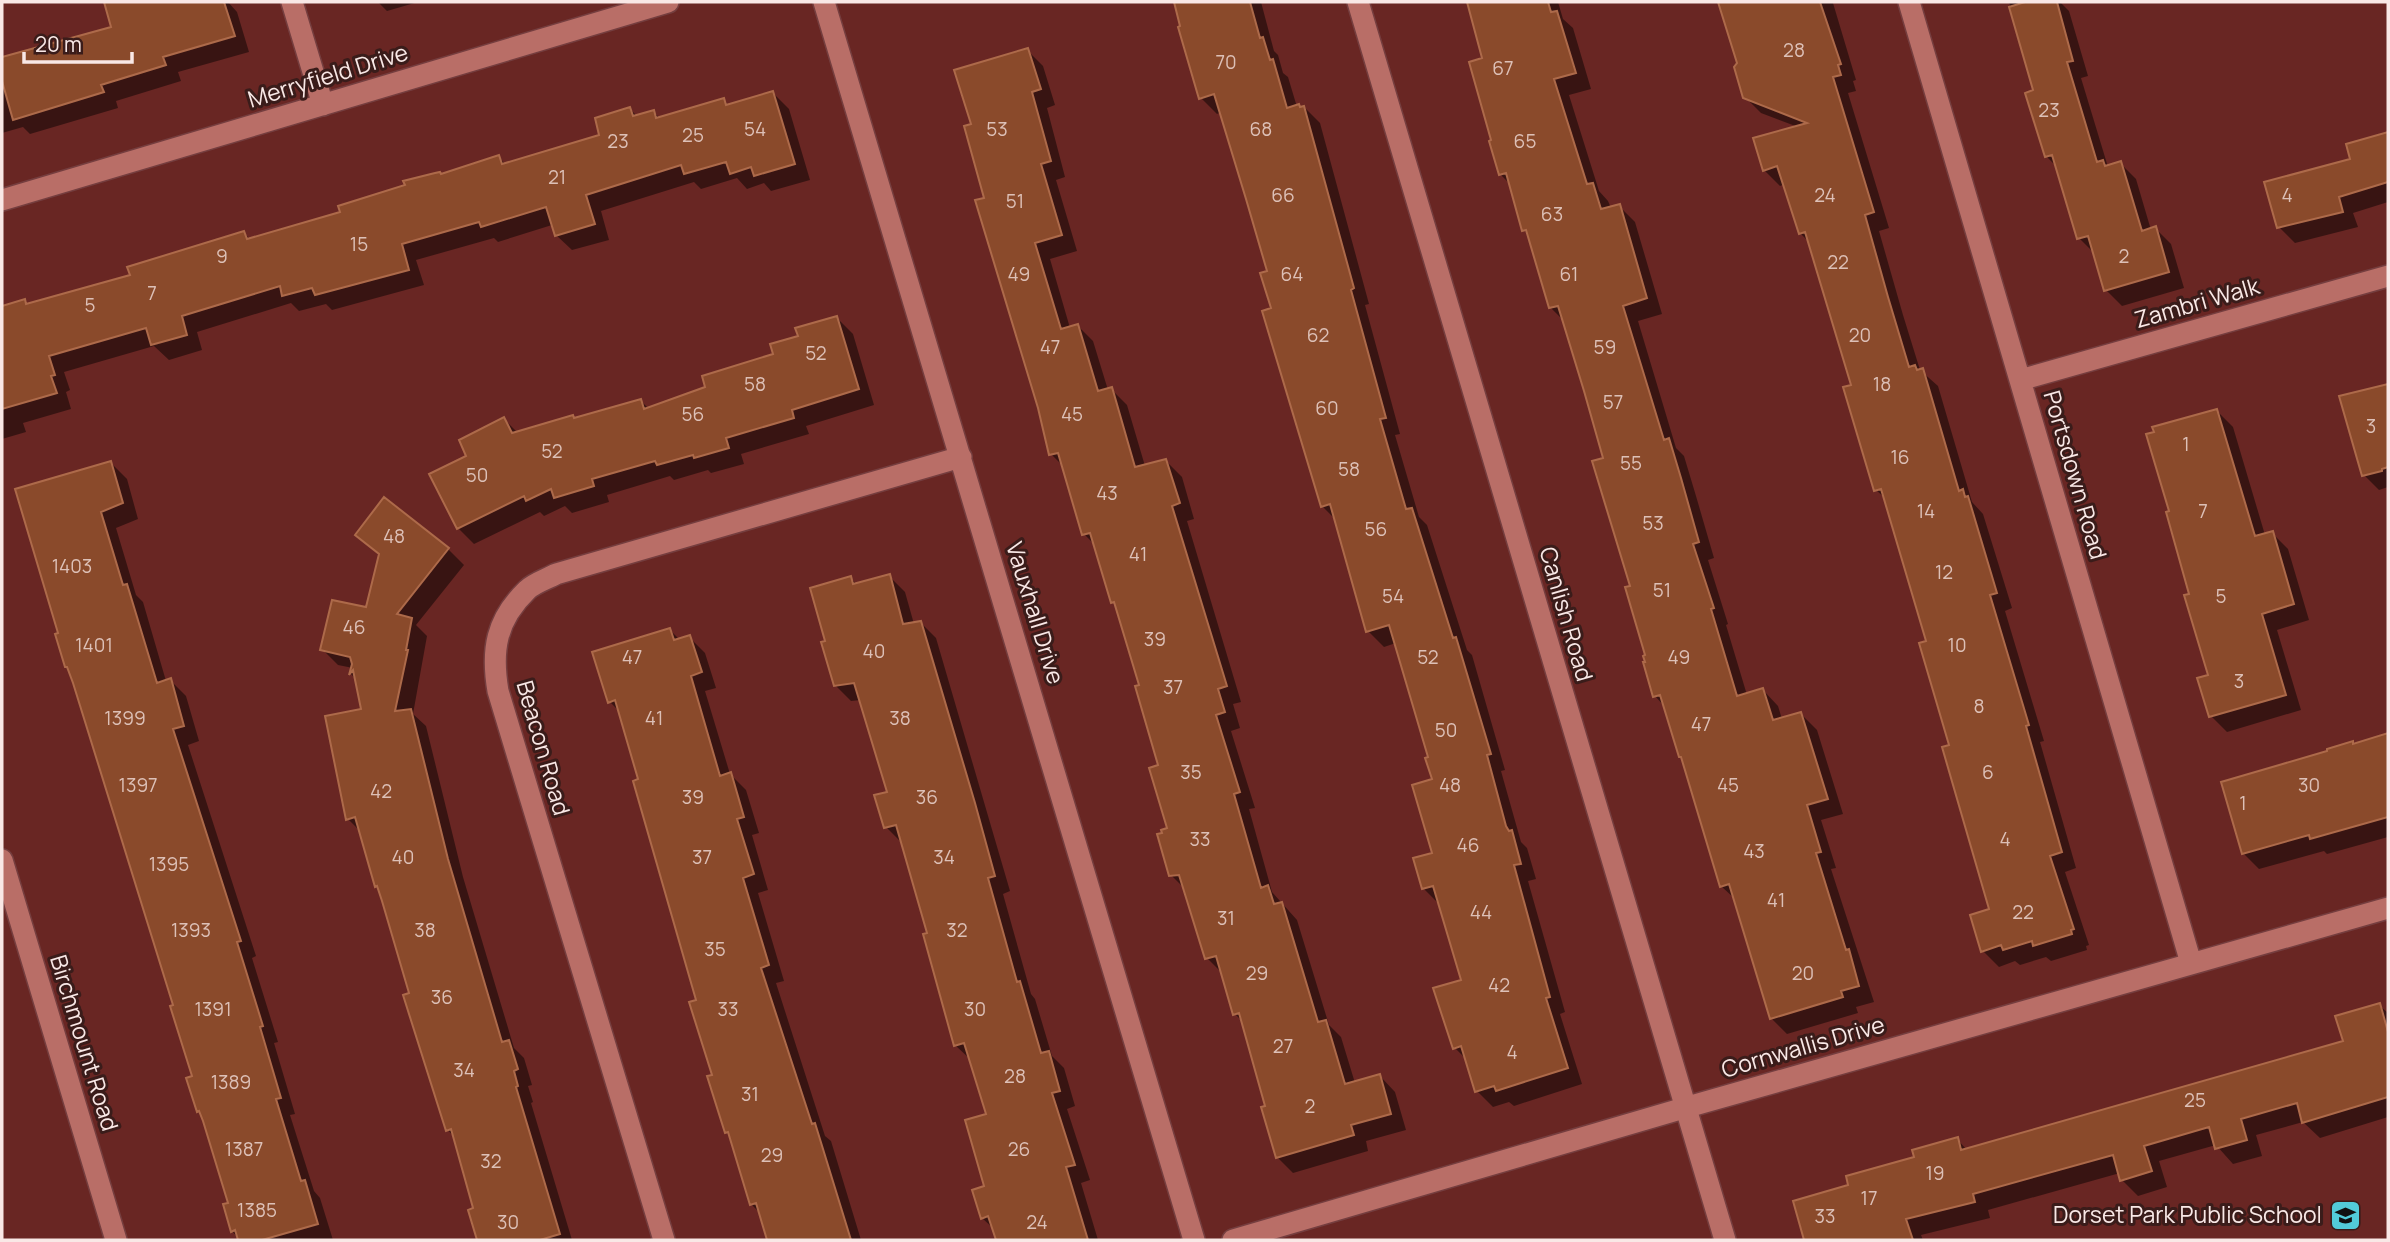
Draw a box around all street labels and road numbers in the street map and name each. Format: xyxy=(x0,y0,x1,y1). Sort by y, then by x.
street label: Merryfield Drive xyxy=(244,35,412,115)
street label: Zambri Walk xyxy=(2131,269,2263,335)
street label: Portsdown Road xyxy=(2037,387,2115,563)
street label: Vauxhall Drive xyxy=(999,538,1073,688)
street label: Canlish Road xyxy=(1532,543,1601,685)
street label: Beacon Road xyxy=(509,677,578,819)
street label: Birchmount Road xyxy=(43,951,127,1135)
street label: Cornwallis Drive xyxy=(1717,1007,1888,1085)

